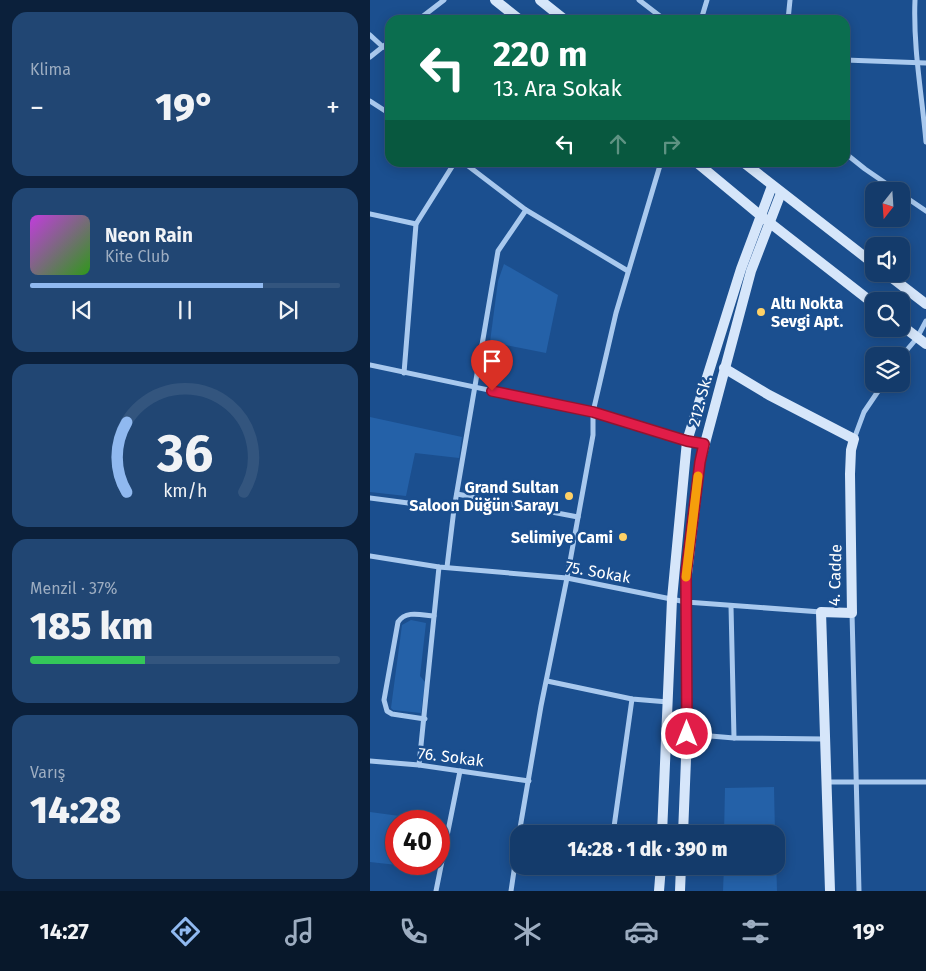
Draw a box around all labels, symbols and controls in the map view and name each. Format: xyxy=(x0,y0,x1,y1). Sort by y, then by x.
text: 220 m xyxy=(493,33,588,75)
icon: left xyxy=(410,35,475,100)
text: Klima xyxy=(30,60,71,79)
text: 13. Ara Sokak xyxy=(493,75,622,102)
text: 19° xyxy=(155,84,215,130)
text: − xyxy=(30,91,44,124)
text: + xyxy=(326,91,340,124)
icon: left xyxy=(551,130,579,158)
icon: ahead xyxy=(604,130,632,158)
icon: right xyxy=(657,130,685,158)
north arrow xyxy=(865,182,910,228)
map controls xyxy=(865,182,910,392)
text: Neon Rain xyxy=(105,224,193,247)
button: sound xyxy=(865,237,910,282)
text: Kite Club xyxy=(105,247,170,266)
button: search xyxy=(865,292,910,337)
place label: Altı Nokta Sevgi Apt. xyxy=(770,294,843,331)
icon: previous xyxy=(68,296,96,324)
icon: pause xyxy=(171,296,199,324)
icon: next xyxy=(274,296,302,324)
marker: Altı Nokta Sevgi Apt. xyxy=(755,306,767,318)
pin xyxy=(471,340,513,391)
icon: arrive xyxy=(478,347,506,375)
button: layers xyxy=(865,347,910,392)
street label: 212. Sk. xyxy=(684,374,716,428)
text: 36 xyxy=(156,422,213,485)
place label: Grand Sultan Saloon Düğün Sarayı xyxy=(409,478,559,515)
text: km/h xyxy=(163,480,207,502)
marker: Grand Sultan Saloon Düğün Sarayı xyxy=(563,490,575,502)
place label: Selimiye Cami xyxy=(511,528,613,547)
marker: Selimiye Cami xyxy=(617,531,629,543)
street label: 4. Cadde xyxy=(824,544,846,606)
street label: 75. Sokak xyxy=(564,557,633,587)
text: Menzil · 37% xyxy=(30,579,117,598)
text: 185 km xyxy=(30,603,153,649)
position arrow xyxy=(660,707,712,759)
street label: 76. Sokak xyxy=(417,744,486,771)
text: Varış xyxy=(30,763,65,782)
text: 14:28 xyxy=(30,787,121,833)
speed limit sign: 40 xyxy=(385,810,450,875)
text: 14:28 · 1 dk · 390 m xyxy=(568,838,727,861)
icon: directions xyxy=(168,914,203,949)
icon: music xyxy=(282,914,317,949)
icon: phone xyxy=(396,914,431,949)
icon: climate xyxy=(510,914,545,949)
icon: car xyxy=(624,914,659,949)
icon: filters xyxy=(738,914,773,949)
text: 14:27 xyxy=(40,918,89,945)
text: 19° xyxy=(852,918,886,945)

